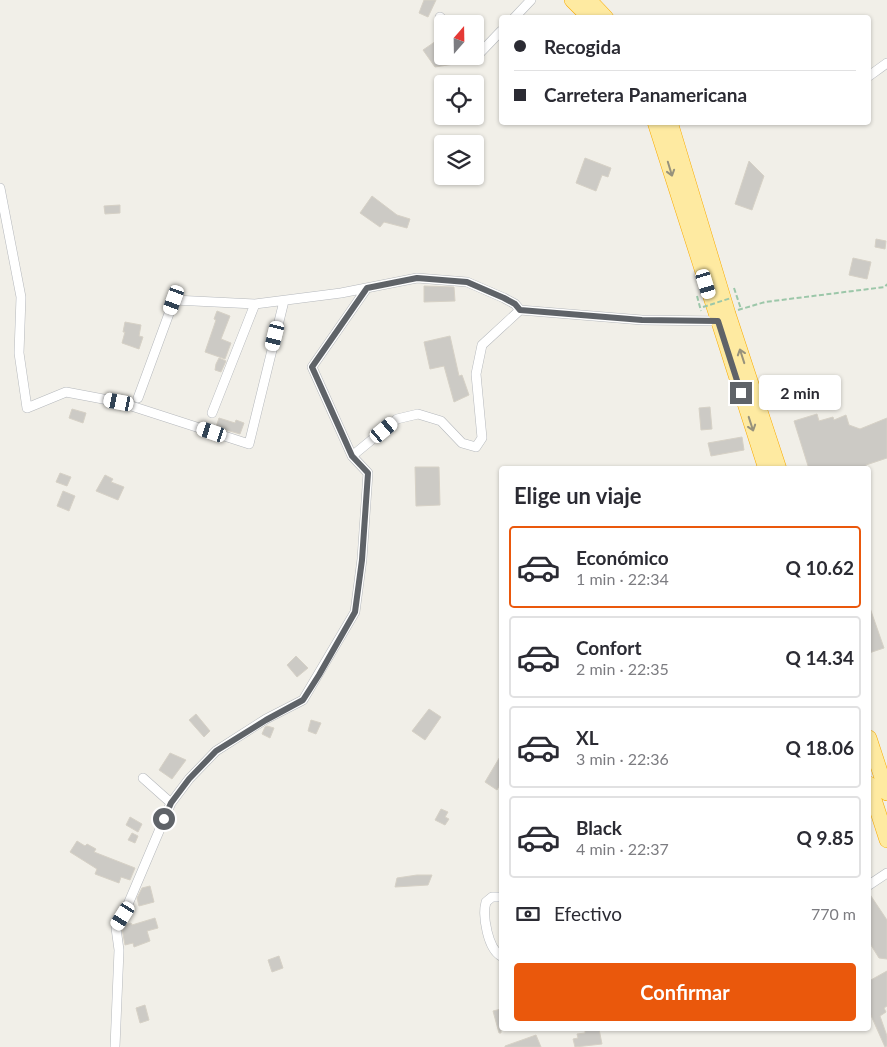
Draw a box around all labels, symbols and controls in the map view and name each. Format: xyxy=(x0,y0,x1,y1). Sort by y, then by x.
north arrow xyxy=(434,15,484,65)
map controls xyxy=(434,15,484,185)
text: Recogida xyxy=(544,35,621,58)
button: locate xyxy=(434,75,484,125)
text: Carretera Panamericana xyxy=(544,83,747,106)
button: layers xyxy=(434,135,484,185)
one-way arrow xyxy=(666,160,676,176)
car xyxy=(694,267,717,301)
car xyxy=(161,283,186,317)
car xyxy=(264,320,285,352)
one-way arrow xyxy=(737,349,746,364)
callout: 2 min xyxy=(758,376,841,410)
route end xyxy=(730,382,752,404)
text: 2 min xyxy=(780,383,820,402)
car xyxy=(102,392,135,412)
car xyxy=(367,415,400,445)
one-way arrow xyxy=(747,415,756,431)
car xyxy=(195,420,228,444)
text: Elige un viaje xyxy=(514,482,642,509)
icon: car xyxy=(516,545,561,590)
text: Económico xyxy=(576,546,669,569)
text: Q 10.62 xyxy=(785,556,854,579)
text: 1 min · 22:34 xyxy=(576,569,669,588)
icon: car xyxy=(516,635,561,680)
text: Confort xyxy=(576,636,641,659)
text: Q 14.34 xyxy=(785,646,854,669)
text: 2 min · 22:35 xyxy=(576,659,669,678)
icon: car xyxy=(516,725,561,770)
text: XL xyxy=(576,726,599,749)
text: Q 18.06 xyxy=(785,736,854,759)
text: 3 min · 22:36 xyxy=(576,749,669,768)
route start xyxy=(153,808,175,830)
icon: car xyxy=(516,815,561,860)
text: Black xyxy=(576,816,622,839)
text: Q 9.85 xyxy=(796,826,854,849)
text: 4 min · 22:37 xyxy=(576,839,669,858)
car xyxy=(108,899,137,933)
icon: cash xyxy=(514,900,542,928)
text: Efectivo xyxy=(554,902,622,925)
text: 770 m xyxy=(811,904,856,923)
button: Confirmar xyxy=(514,963,856,1021)

